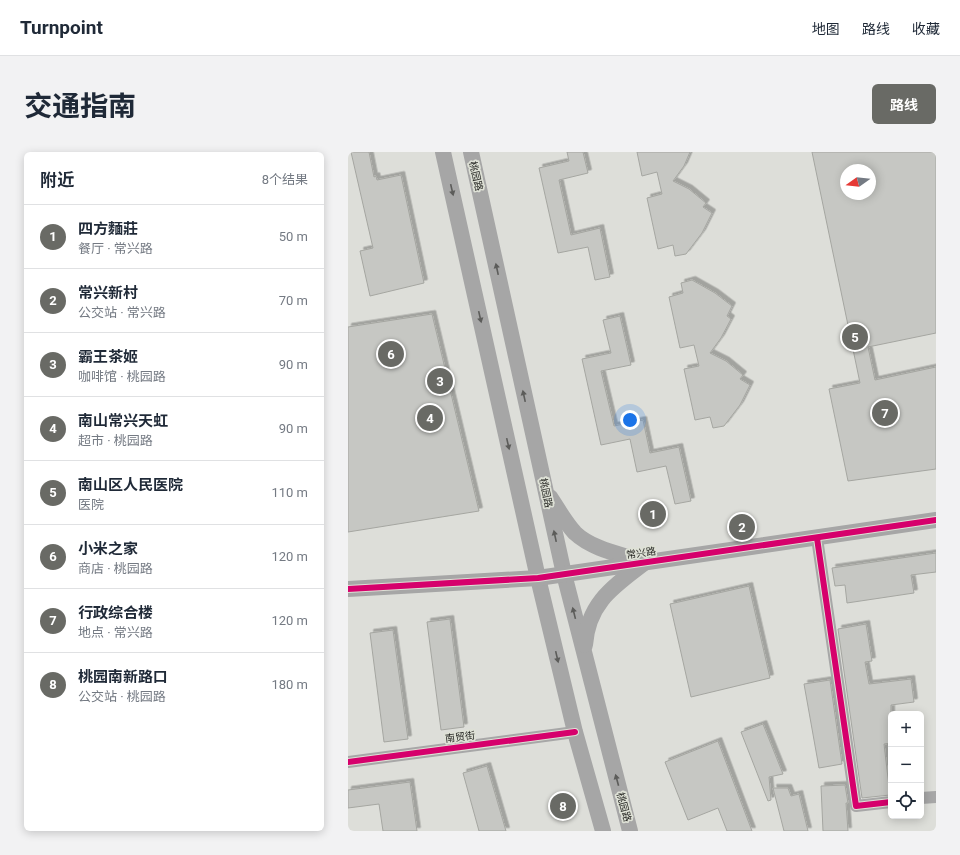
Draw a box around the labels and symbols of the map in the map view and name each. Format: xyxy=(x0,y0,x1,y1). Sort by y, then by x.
street label: 桃园路 xyxy=(467,160,485,192)
north arrow xyxy=(840,164,876,200)
one-way arrow xyxy=(449,184,455,196)
one-way arrow xyxy=(493,262,499,275)
one-way arrow xyxy=(477,311,483,323)
pin: 5 xyxy=(842,322,868,352)
pin: 6 xyxy=(378,339,404,369)
pin: 3 xyxy=(427,366,453,396)
one-way arrow xyxy=(521,389,527,402)
pin: 7 xyxy=(872,398,898,428)
pin: 4 xyxy=(417,403,443,433)
your location xyxy=(620,410,640,430)
one-way arrow xyxy=(506,438,512,450)
street label: 桃园路 xyxy=(538,477,554,509)
pin: 1 xyxy=(640,499,666,529)
pin: 2 xyxy=(729,512,755,542)
one-way arrow xyxy=(552,530,558,542)
street label: 常兴路 xyxy=(625,545,657,561)
one-way arrow xyxy=(571,607,577,619)
one-way arrow xyxy=(554,651,560,663)
street label: 南贸街 xyxy=(444,730,476,744)
one-way arrow xyxy=(614,774,620,786)
pin: 8 xyxy=(550,791,576,821)
street label: 桃园路 xyxy=(615,791,633,823)

